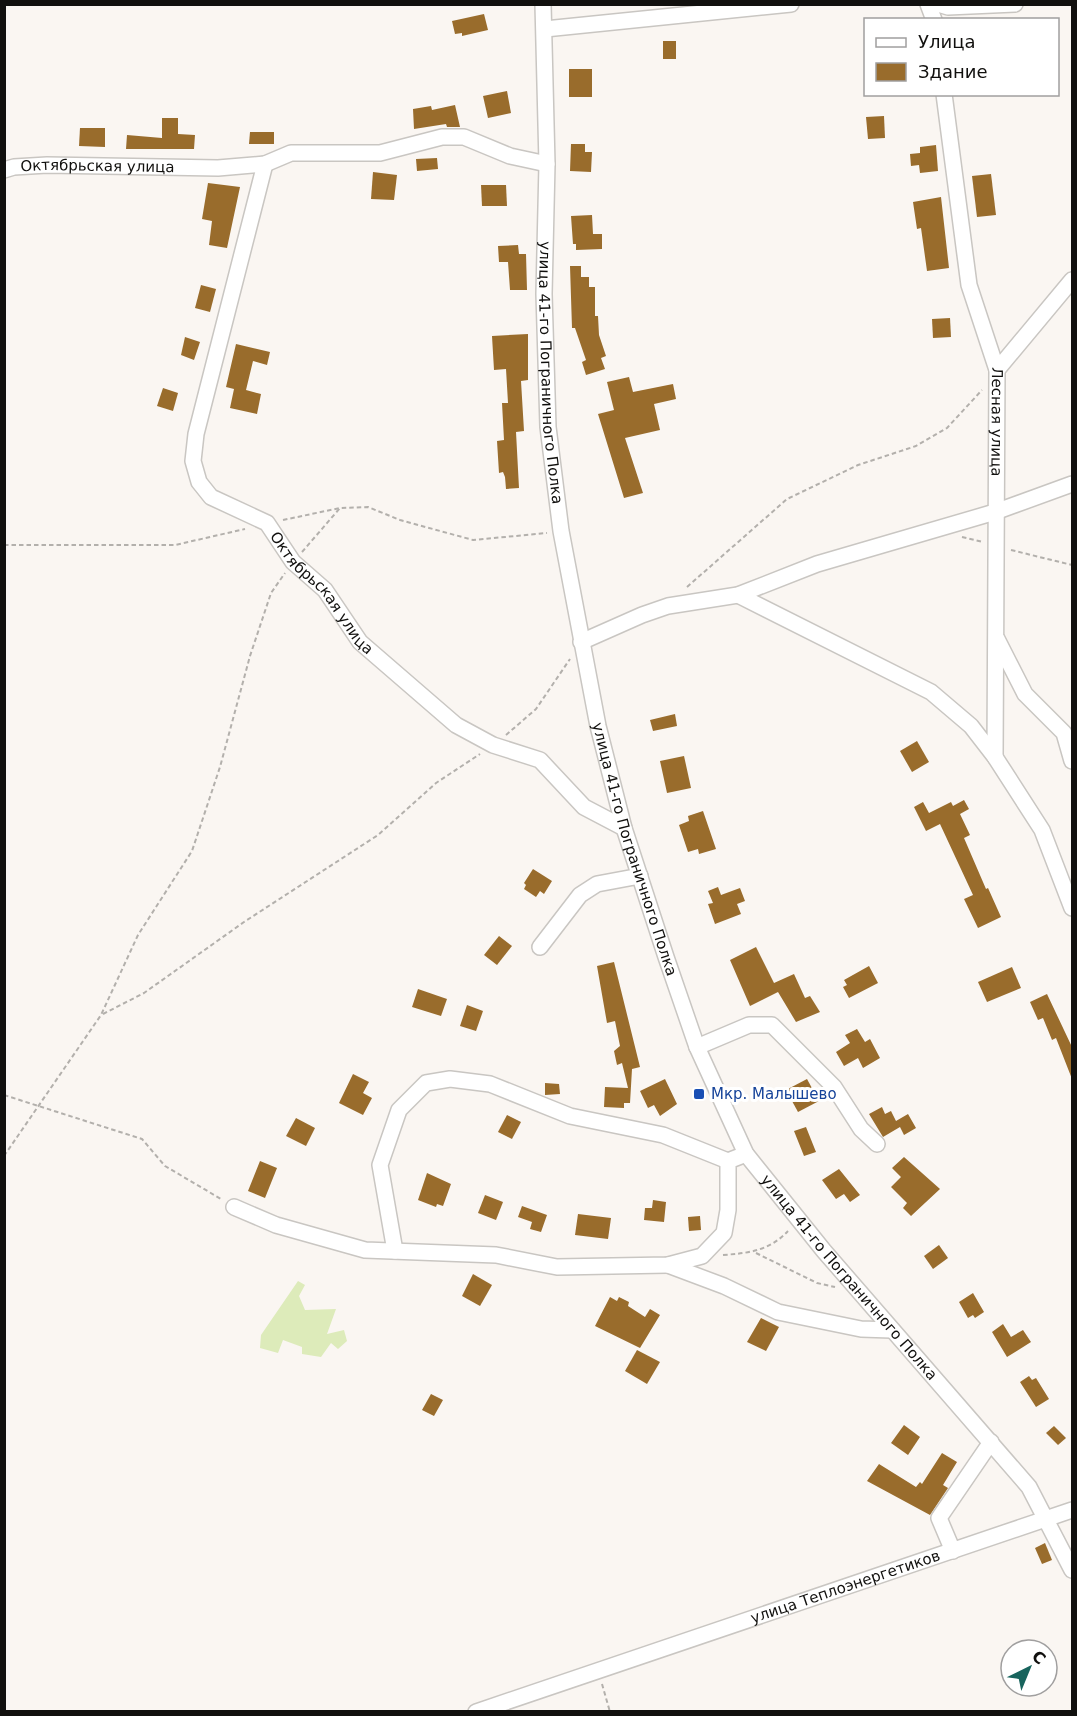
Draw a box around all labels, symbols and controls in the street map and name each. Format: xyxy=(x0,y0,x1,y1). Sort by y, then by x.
legend xyxy=(864,18,1059,96)
text: Улица xyxy=(918,31,975,52)
text: Здание xyxy=(918,61,988,82)
street label: Октябрьская улица xyxy=(20,156,175,176)
street label: улица 41-го Пограничного Полка xyxy=(535,241,567,505)
street label: Лесная улица xyxy=(987,367,1006,477)
street label: Октябрьская улица xyxy=(266,528,377,658)
street label: улица 41-го Пограничного Полка xyxy=(588,721,681,978)
place label: Мкр. Малышево xyxy=(711,1085,837,1103)
marker: Мкр. Малышево xyxy=(692,1087,706,1101)
street label: улица 41-го Пограничного Полка xyxy=(757,1171,941,1384)
street label: улица Теплоэнергетиков xyxy=(748,1546,942,1627)
north arrow xyxy=(999,1638,1059,1698)
text: С xyxy=(1028,1646,1050,1668)

